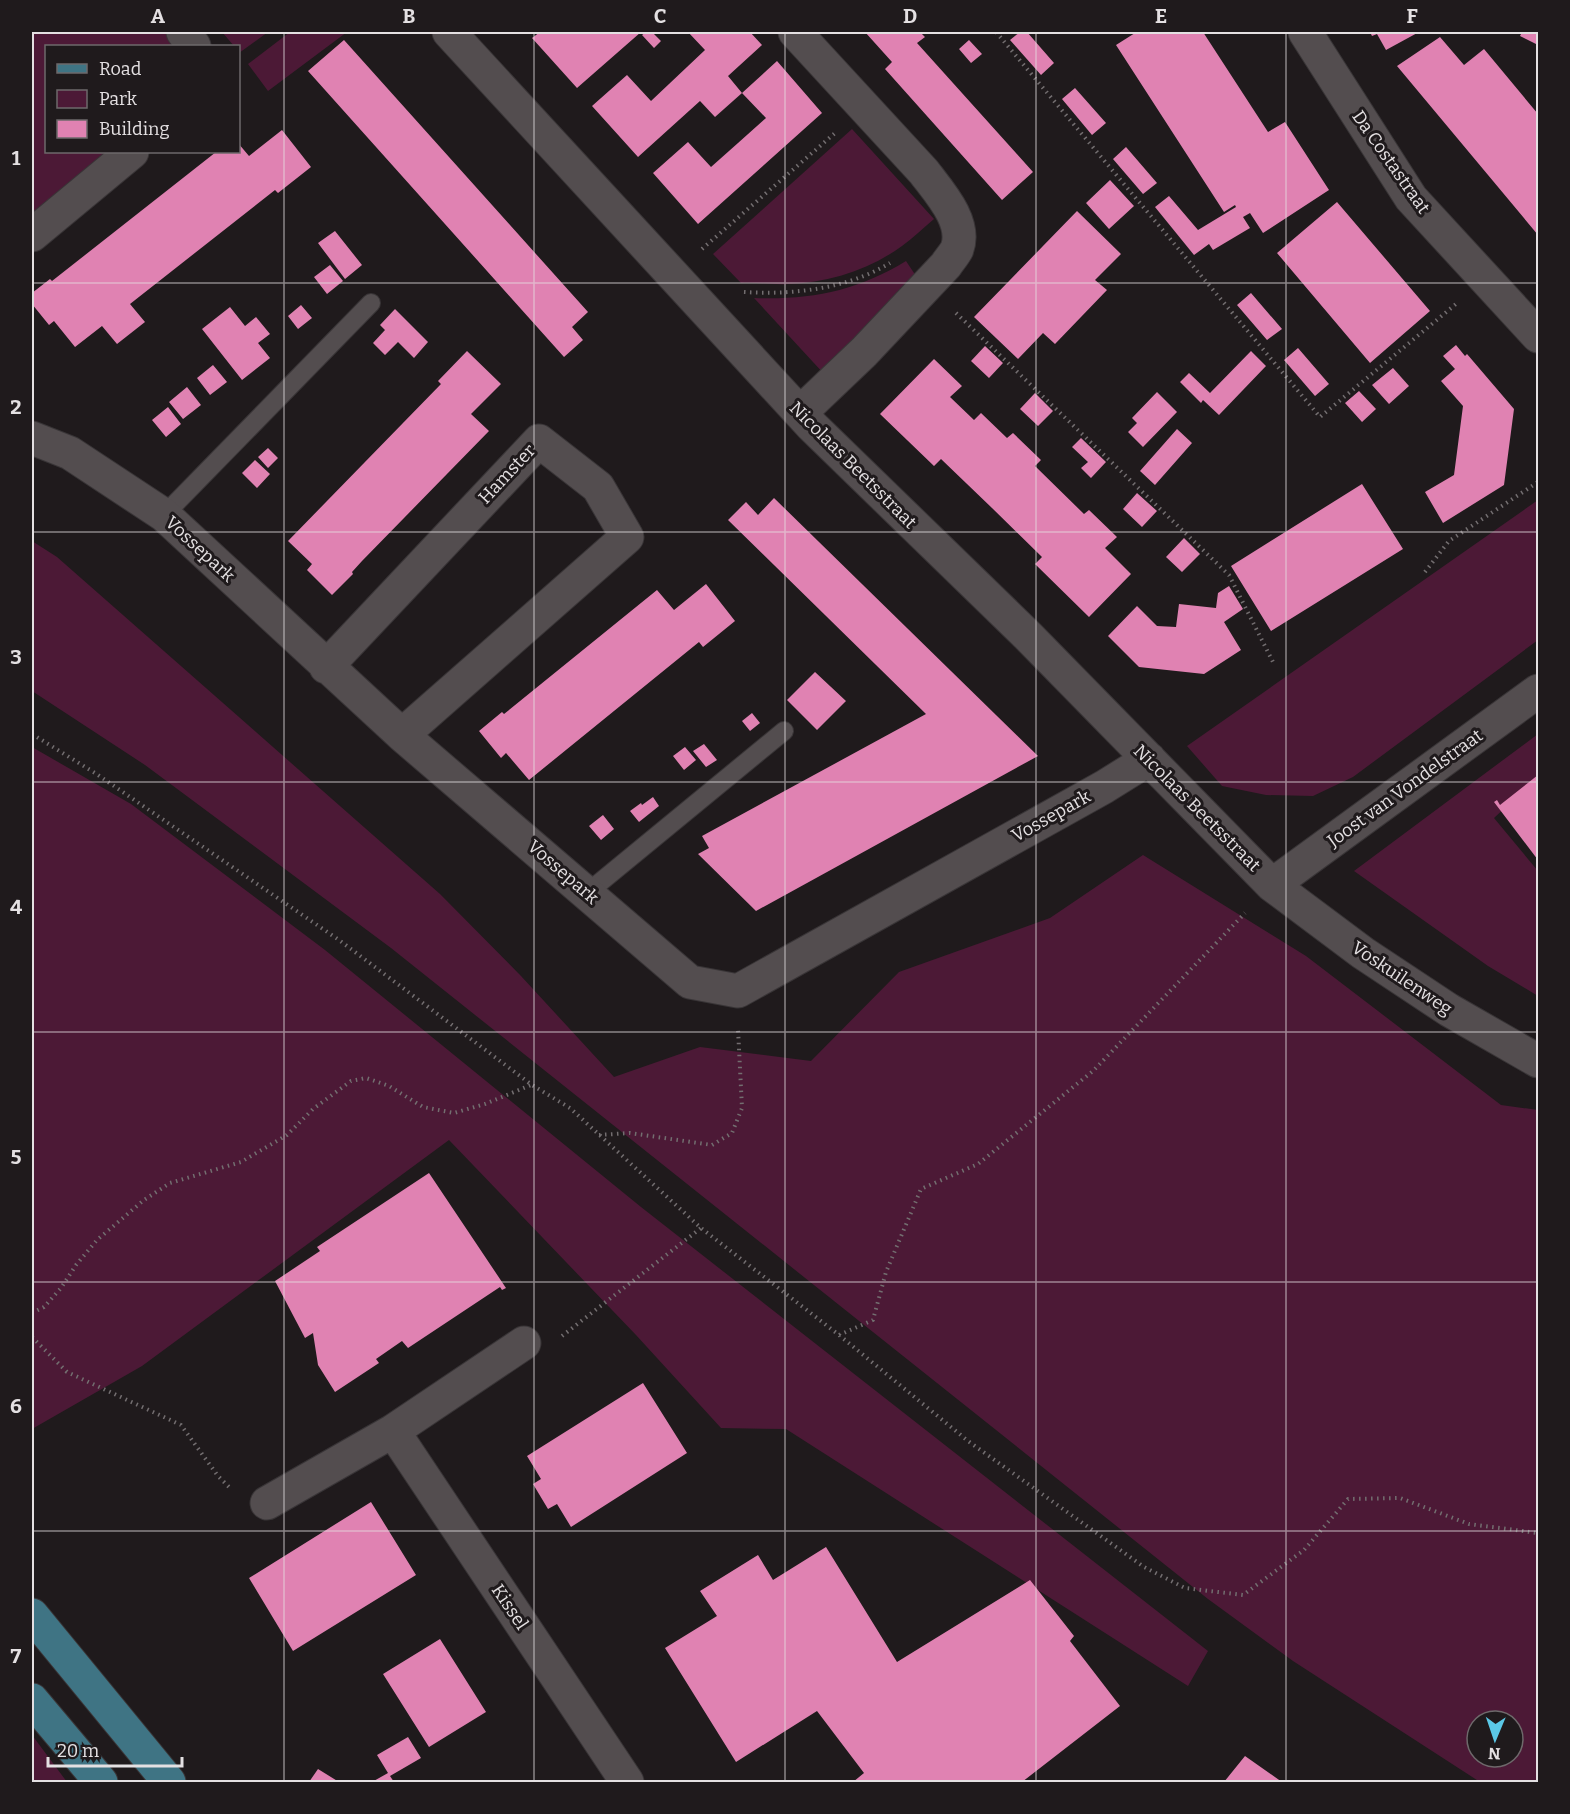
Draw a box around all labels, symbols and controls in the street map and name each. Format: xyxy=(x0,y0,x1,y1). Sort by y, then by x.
text: A xyxy=(151,4,166,28)
text: B xyxy=(403,4,416,28)
text: C xyxy=(654,4,666,28)
text: D xyxy=(903,4,917,28)
text: E xyxy=(1155,4,1167,28)
text: F xyxy=(1406,4,1418,28)
legend xyxy=(45,45,240,153)
text: Road xyxy=(99,58,142,80)
text: Park xyxy=(99,88,138,110)
street label: Da Costastraat xyxy=(1347,106,1435,218)
text: Building xyxy=(99,118,170,140)
text: 1 xyxy=(12,146,21,170)
text: 2 xyxy=(10,395,22,419)
street label: Nicolaas Beetsstraat xyxy=(785,397,921,533)
street label: Hamster xyxy=(474,440,540,508)
street label: Vossepark xyxy=(161,511,240,587)
text: 3 xyxy=(10,645,22,669)
street label: Joost van Vondelstraat xyxy=(1322,724,1487,852)
street label: Nicolaas Beetsstraat xyxy=(1129,740,1265,876)
street label: Vossepark xyxy=(1008,785,1095,847)
street label: Vossepark xyxy=(523,835,604,909)
text: 4 xyxy=(10,895,22,919)
street label: Voskuilenweg xyxy=(1348,936,1456,1020)
text: 5 xyxy=(11,1145,22,1169)
text: 6 xyxy=(10,1394,22,1418)
street label: Kissel xyxy=(487,1580,533,1634)
text: 7 xyxy=(11,1644,22,1668)
north arrow xyxy=(1465,1709,1525,1769)
scale bar xyxy=(48,1730,182,1768)
text: 20 m xyxy=(57,1740,99,1762)
text: N xyxy=(1488,1744,1501,1763)

